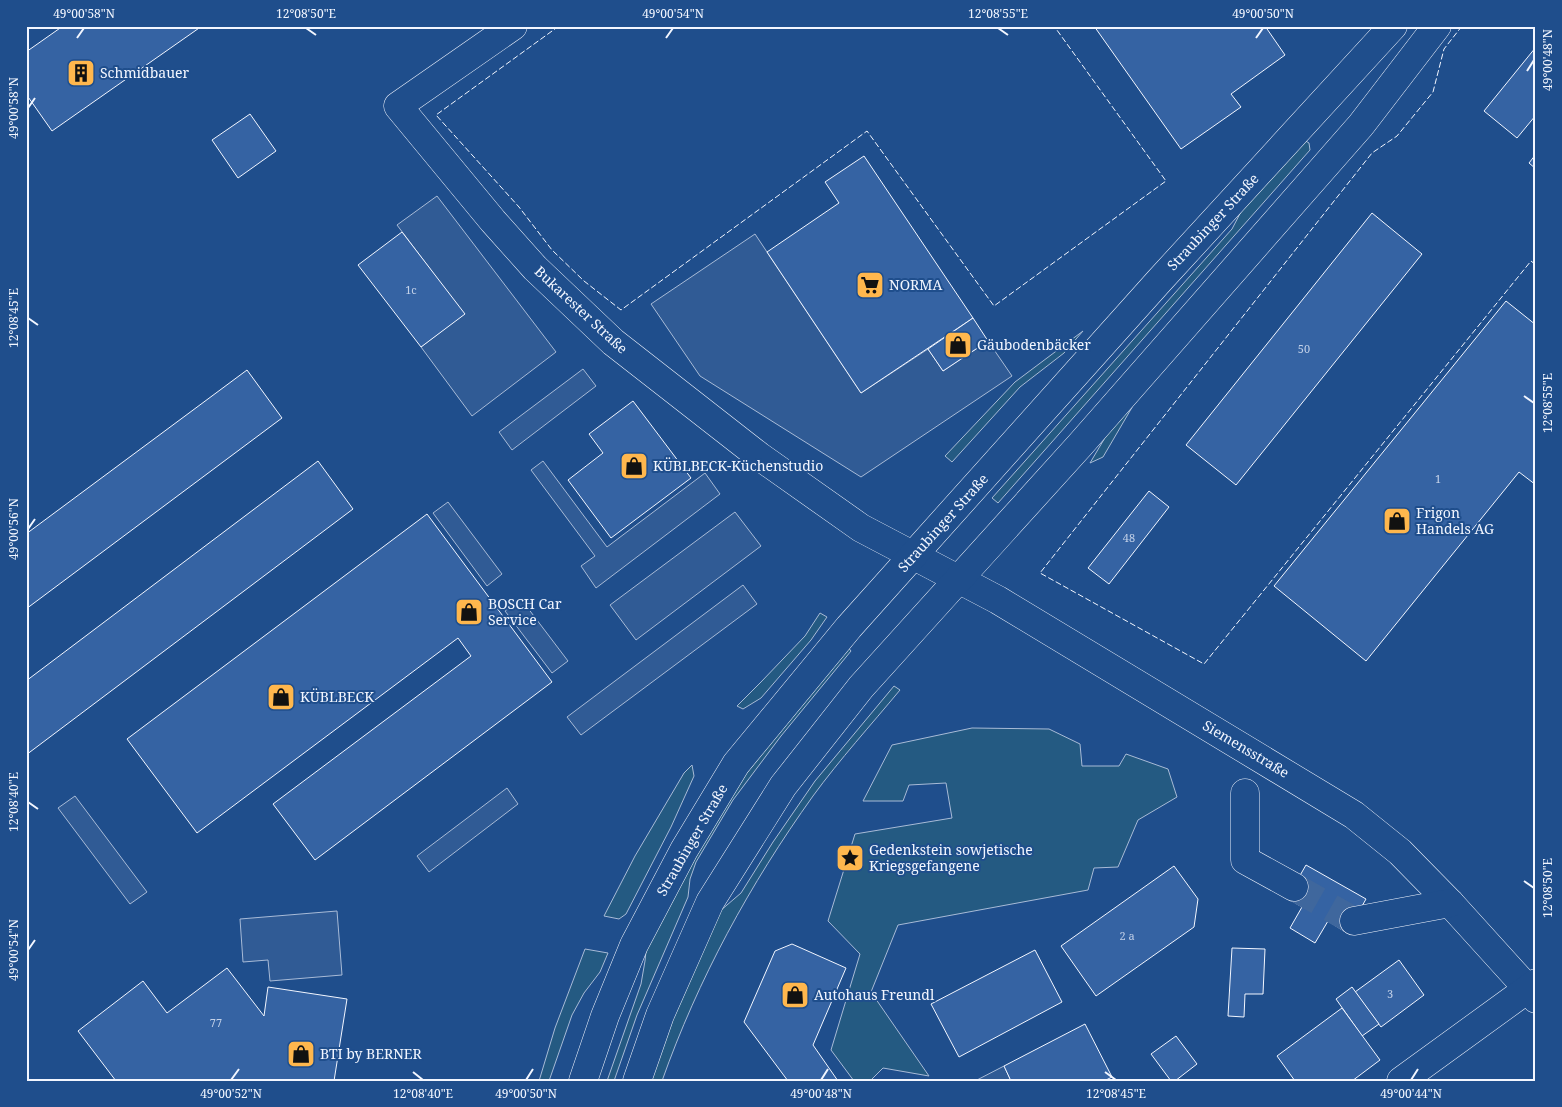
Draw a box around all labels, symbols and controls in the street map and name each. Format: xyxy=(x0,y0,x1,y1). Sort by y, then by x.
text: 49°00'58"N xyxy=(53,5,115,22)
text: 12°08'50"E xyxy=(276,5,336,22)
text: 49°00'54"N xyxy=(642,5,704,22)
text: 12°08'55"E xyxy=(968,5,1028,22)
text: 49°00'50"N xyxy=(1232,5,1294,22)
text: 49°00'48"N xyxy=(1539,29,1556,91)
building icon: Schmidbauer xyxy=(66,58,96,88)
place label: Schmidbauer xyxy=(100,63,190,82)
text: 49°00'58"N xyxy=(5,77,22,139)
street label: Straubinger Straße xyxy=(1163,169,1263,274)
street label: Bukarester Straße xyxy=(531,262,632,358)
supermarket icon: NORMA xyxy=(855,270,885,300)
place label: NORMA xyxy=(889,275,942,294)
house number: 1c xyxy=(405,282,417,297)
text: 12°08'45"E xyxy=(5,288,22,348)
shop icon: Gäubodenbäcker xyxy=(943,330,973,360)
place label: Gäubodenbäcker xyxy=(977,335,1091,354)
house number: 50 xyxy=(1298,341,1310,356)
text: 12°08'55"E xyxy=(1539,373,1556,433)
shop icon: KÜBLBECK-Küchenstudio xyxy=(619,451,649,481)
place label: KÜBLBECK-Küchenstudio xyxy=(653,456,823,475)
street label: Straubinger Straße xyxy=(893,469,992,576)
house number: 1 xyxy=(1435,471,1441,486)
text: 49°00'56"N xyxy=(5,498,22,560)
place label: Frigon Handels AG xyxy=(1416,503,1494,538)
shop icon: Frigon Handels AG xyxy=(1382,506,1412,536)
house number: 48 xyxy=(1123,530,1135,545)
place label: BOSCH Car Service xyxy=(488,594,562,629)
shop icon: BOSCH Car Service xyxy=(454,597,484,627)
shop icon: KÜBLBECK xyxy=(266,682,296,712)
place label: KÜBLBECK xyxy=(300,687,374,706)
street label: Siemensstraße xyxy=(1200,715,1293,782)
text: 12°08'40"E xyxy=(5,772,22,832)
street label: Straubinger Straße xyxy=(652,780,731,899)
place label: Gedenkstein sowjetische Kriegsgefangene xyxy=(869,840,1033,875)
place icon: Gedenkstein sowjetische Kriegsgefangene xyxy=(835,843,865,873)
text: 12°08'50"E xyxy=(1539,858,1556,918)
text: 49°00'54"N xyxy=(5,919,22,981)
house number: 2 a xyxy=(1119,928,1135,943)
shop icon: Autohaus Freundl xyxy=(780,980,810,1010)
place label: Autohaus Freundl xyxy=(814,985,935,1004)
house number: 3 xyxy=(1387,986,1393,1001)
house number: 77 xyxy=(210,1015,222,1030)
shop icon: BTI by BERNER xyxy=(286,1039,316,1069)
place label: BTI by BERNER xyxy=(320,1044,423,1063)
text: 49°00'52"N xyxy=(200,1085,262,1102)
text: 12°08'40"E xyxy=(393,1085,453,1102)
text: 49°00'50"N xyxy=(495,1085,557,1102)
text: 49°00'48"N xyxy=(790,1085,852,1102)
text: 12°08'45"E xyxy=(1086,1085,1146,1102)
text: 49°00'44"N xyxy=(1380,1085,1442,1102)

